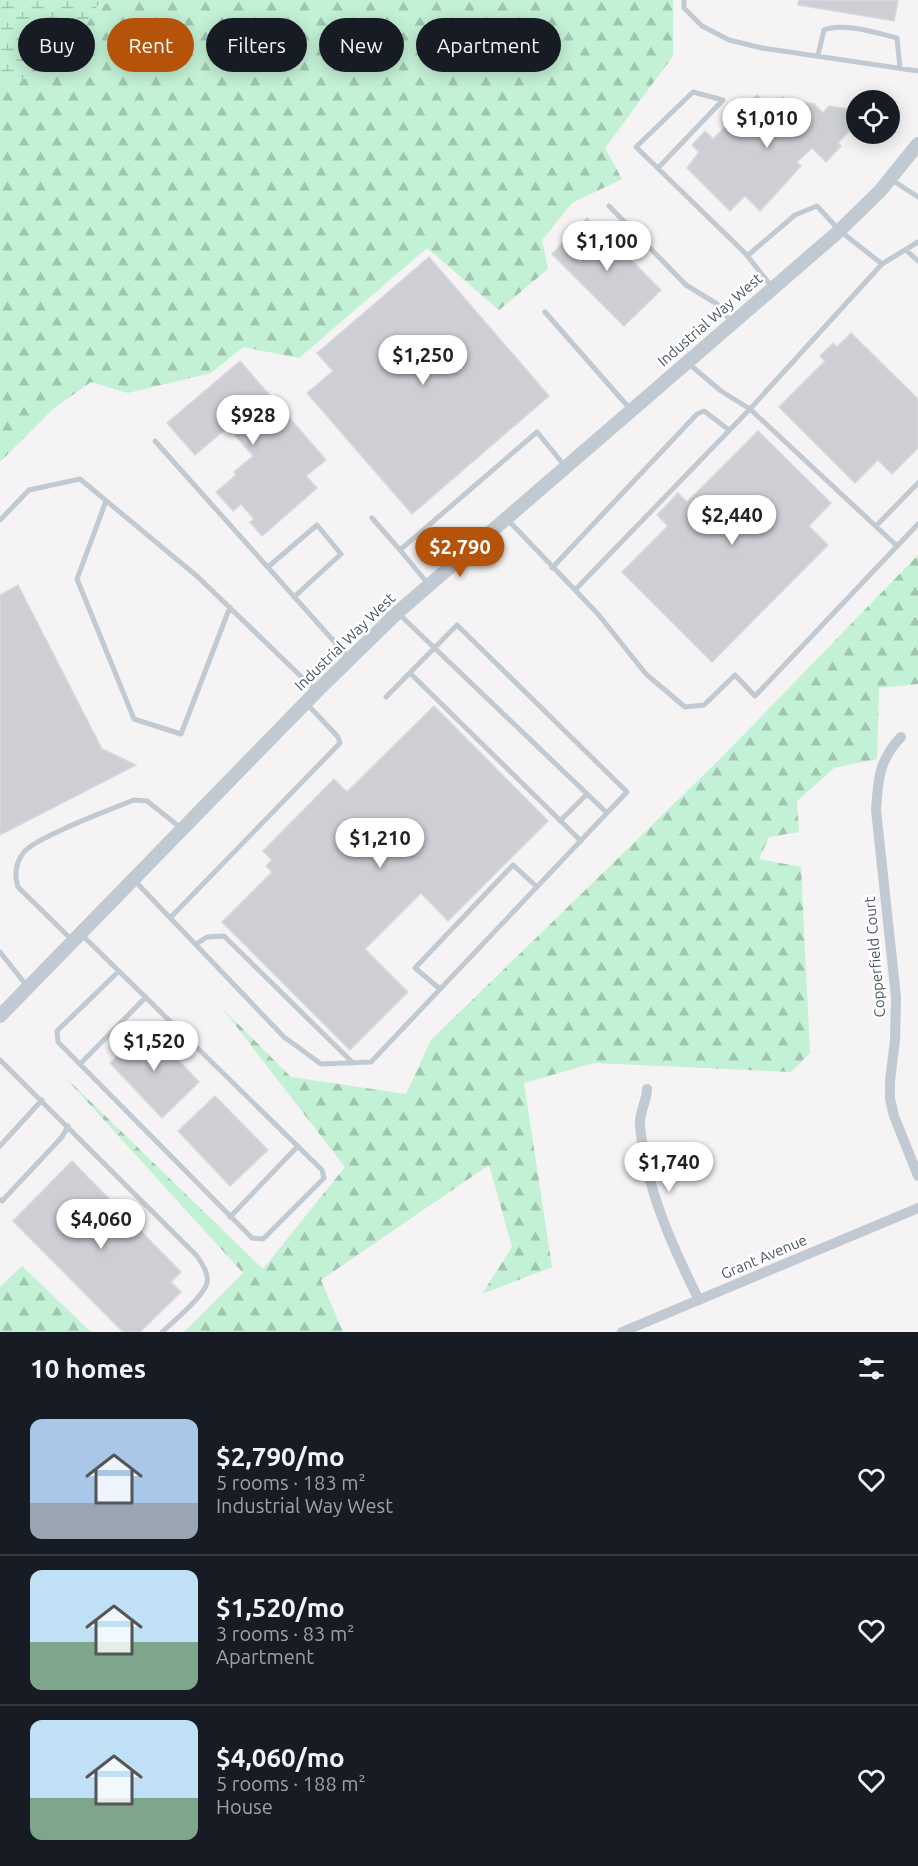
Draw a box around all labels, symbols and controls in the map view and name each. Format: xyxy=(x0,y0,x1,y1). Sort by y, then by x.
chip: Buy xyxy=(18,18,95,72)
chip: Rent xyxy=(107,18,194,72)
chip: Filters xyxy=(206,18,307,72)
chip: New xyxy=(319,18,404,72)
chip: Apartment xyxy=(416,18,561,72)
map controls xyxy=(846,90,900,144)
button: locate xyxy=(846,90,900,144)
pin: $1,010 xyxy=(718,98,816,149)
text: $1,010 xyxy=(736,106,798,129)
pin: $1,100 xyxy=(558,221,656,272)
text: $1,100 xyxy=(576,229,638,252)
street label: Industrial Way West xyxy=(654,270,765,370)
pin: $1,250 xyxy=(374,335,472,386)
text: $1,250 xyxy=(392,343,454,366)
pin: $928 xyxy=(217,395,289,446)
text: $928 xyxy=(230,403,276,426)
pin: $2,440 xyxy=(683,495,781,546)
text: $2,440 xyxy=(701,503,763,526)
pin: $2,790 xyxy=(411,527,509,578)
text: $2,790 xyxy=(429,535,491,558)
street label: Industrial Way West xyxy=(291,589,398,694)
pin: $1,210 xyxy=(331,818,429,869)
text: $1,210 xyxy=(349,826,411,849)
street label: Copperfield Court xyxy=(861,896,888,1018)
pin: $1,520 xyxy=(105,1021,203,1072)
text: $1,520 xyxy=(123,1029,185,1052)
pin: $1,740 xyxy=(620,1142,718,1193)
text: $1,740 xyxy=(638,1150,700,1173)
pin: $4,060 xyxy=(52,1199,150,1250)
text: $4,060 xyxy=(70,1207,132,1230)
street label: Grant Avenue xyxy=(718,1231,809,1282)
icon: filters xyxy=(855,1352,888,1385)
text: 10 homes xyxy=(30,1354,146,1383)
text: $2,790/mo xyxy=(216,1442,345,1471)
icon: home xyxy=(78,1443,150,1515)
icon: heart xyxy=(855,1463,888,1496)
text: 5 rooms · 183 m² xyxy=(216,1471,366,1494)
text: Industrial Way West xyxy=(216,1494,393,1517)
text: $1,520/mo xyxy=(216,1593,345,1622)
icon: home xyxy=(78,1594,150,1666)
icon: heart xyxy=(855,1614,888,1647)
text: 3 rooms · 83 m² xyxy=(216,1622,354,1645)
text: Apartment xyxy=(216,1645,314,1668)
text: $4,060/mo xyxy=(216,1743,345,1772)
icon: home xyxy=(78,1744,150,1816)
icon: heart xyxy=(855,1764,888,1797)
text: 5 rooms · 188 m² xyxy=(216,1772,366,1795)
text: House xyxy=(216,1795,273,1818)

